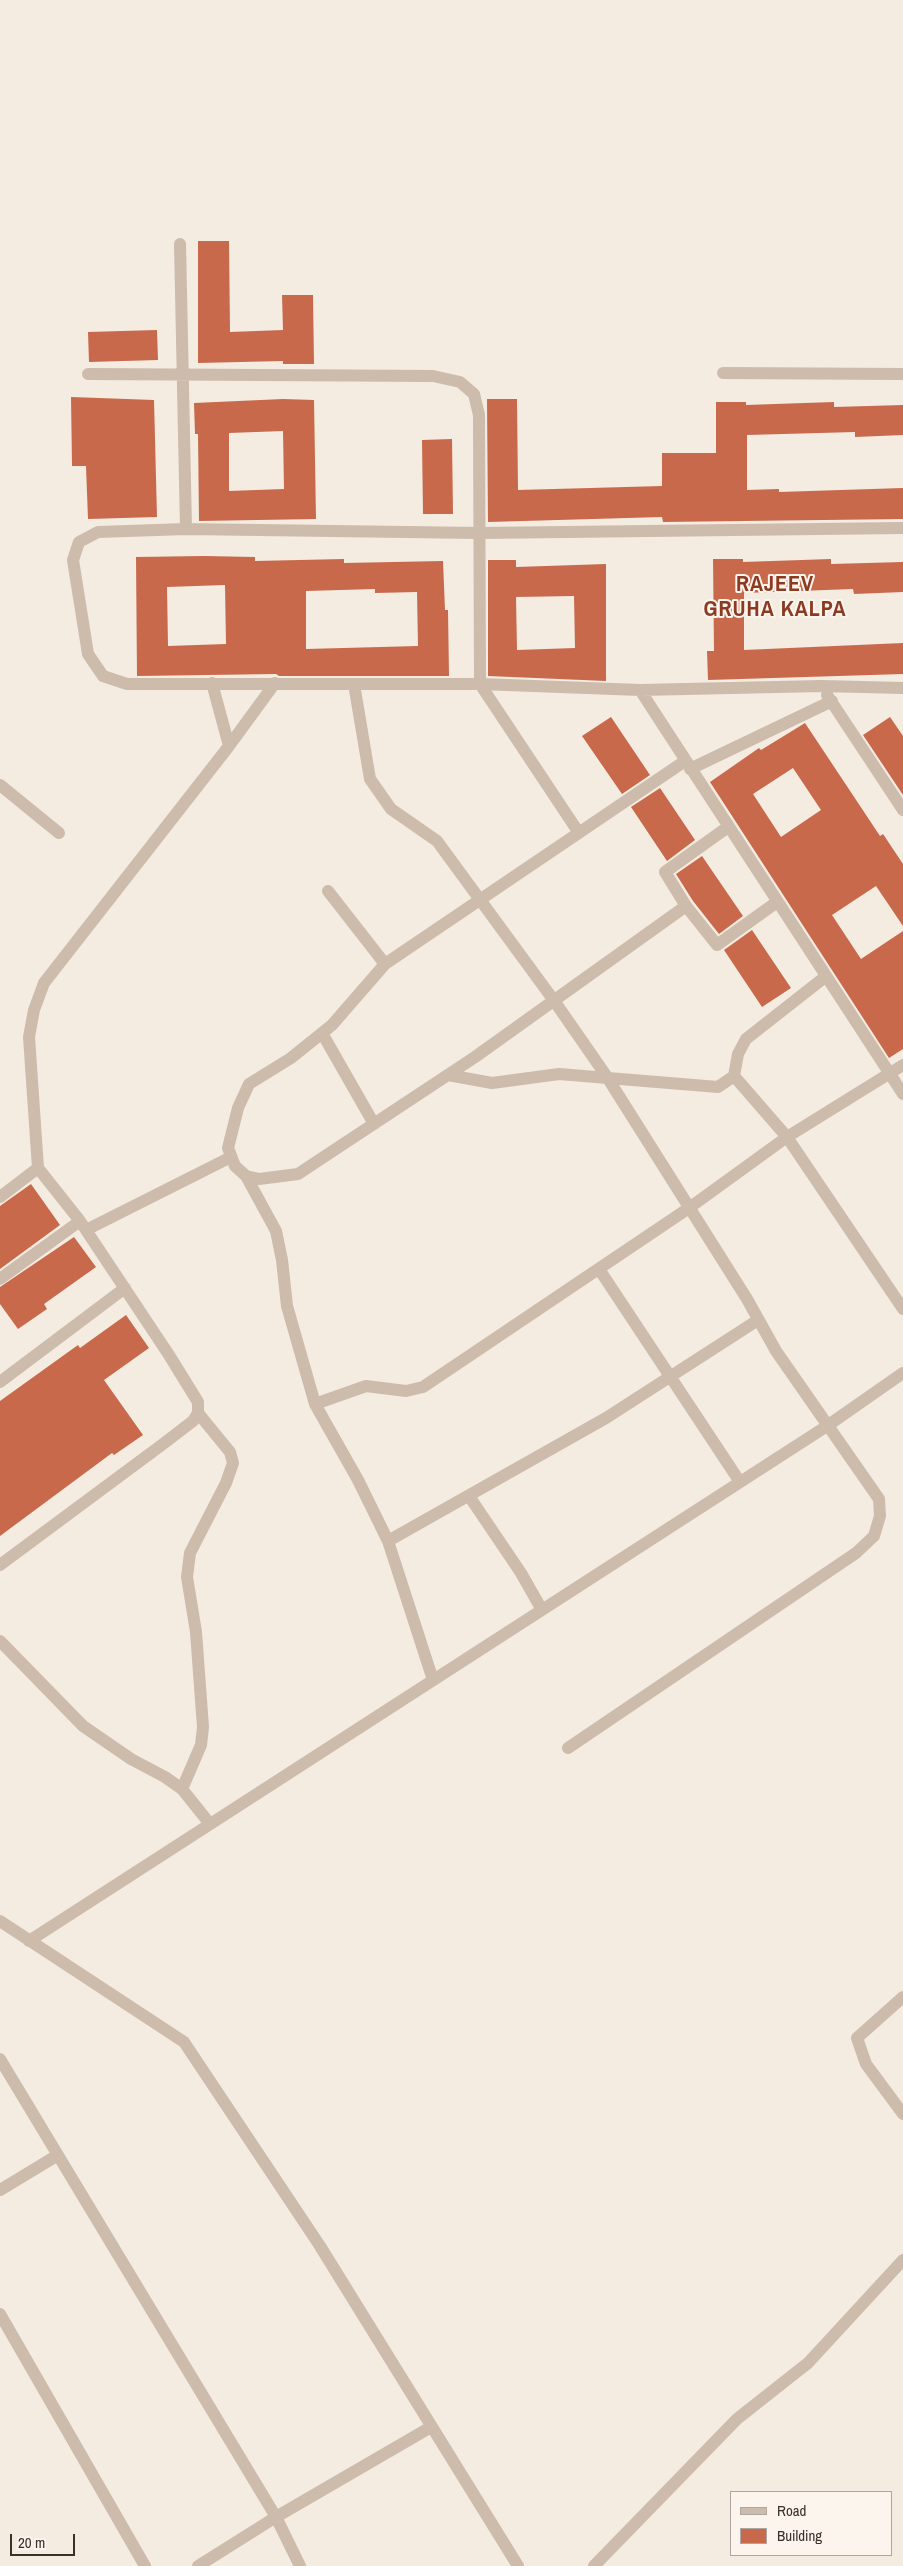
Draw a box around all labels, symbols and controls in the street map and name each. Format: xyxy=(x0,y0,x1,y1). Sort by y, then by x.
district label: RAJEEV GRUHA KALPA xyxy=(702,572,848,624)
legend xyxy=(730,2491,893,2556)
text: Road xyxy=(777,2500,806,2521)
scale bar xyxy=(12,2524,78,2556)
text: Building xyxy=(777,2525,822,2546)
text: 20 m xyxy=(18,2532,45,2553)

